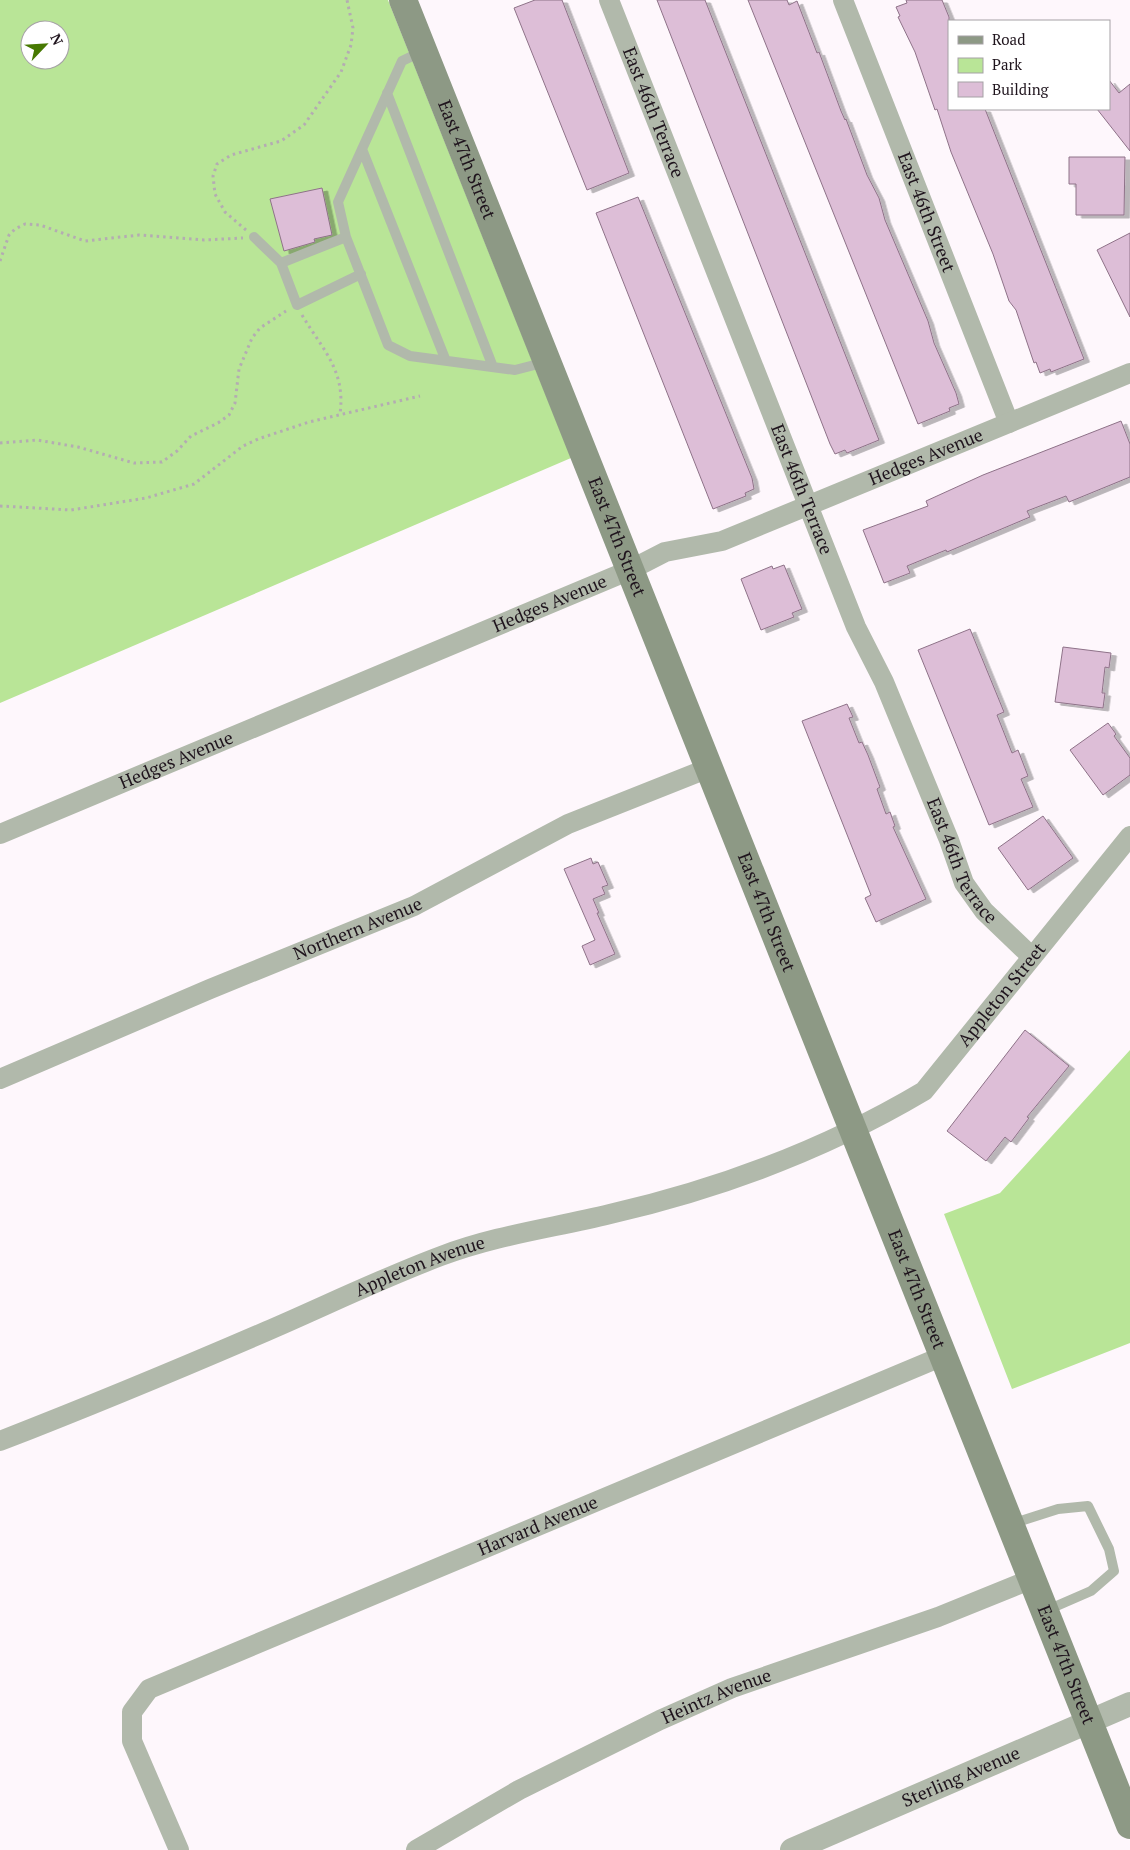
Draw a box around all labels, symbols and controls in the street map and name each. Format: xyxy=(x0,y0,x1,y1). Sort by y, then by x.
north arrow xyxy=(20,20,70,70)
legend xyxy=(948,20,1110,110)
text: Road xyxy=(992,29,1025,49)
text: N xyxy=(46,30,68,48)
street label: East 46th Terrace xyxy=(618,43,691,181)
text: Park xyxy=(992,54,1022,74)
text: Building xyxy=(992,79,1050,99)
street label: East 47th Street xyxy=(433,96,502,223)
street label: East 46th Street xyxy=(893,148,962,276)
street label: East 46th Terrace xyxy=(766,420,839,558)
street label: Hedges Avenue xyxy=(865,422,986,490)
street label: East 47th Street xyxy=(583,473,653,600)
street label: Hedges Avenue xyxy=(489,568,610,637)
street label: Hedges Avenue xyxy=(115,725,236,794)
street label: East 46th Terrace xyxy=(922,794,1003,928)
street label: East 47th Street xyxy=(733,849,802,975)
street label: Northern Avenue xyxy=(289,891,426,965)
street label: Appleton Street xyxy=(952,937,1050,1051)
street label: East 47th Street xyxy=(883,1226,952,1353)
street label: Appleton Avenue xyxy=(351,1230,487,1301)
street label: Harvard Avenue xyxy=(474,1489,601,1561)
street label: East 47th Street xyxy=(1033,1601,1102,1728)
street label: Heintz Avenue xyxy=(657,1662,774,1729)
street label: Sterling Avenue xyxy=(898,1740,1023,1812)

